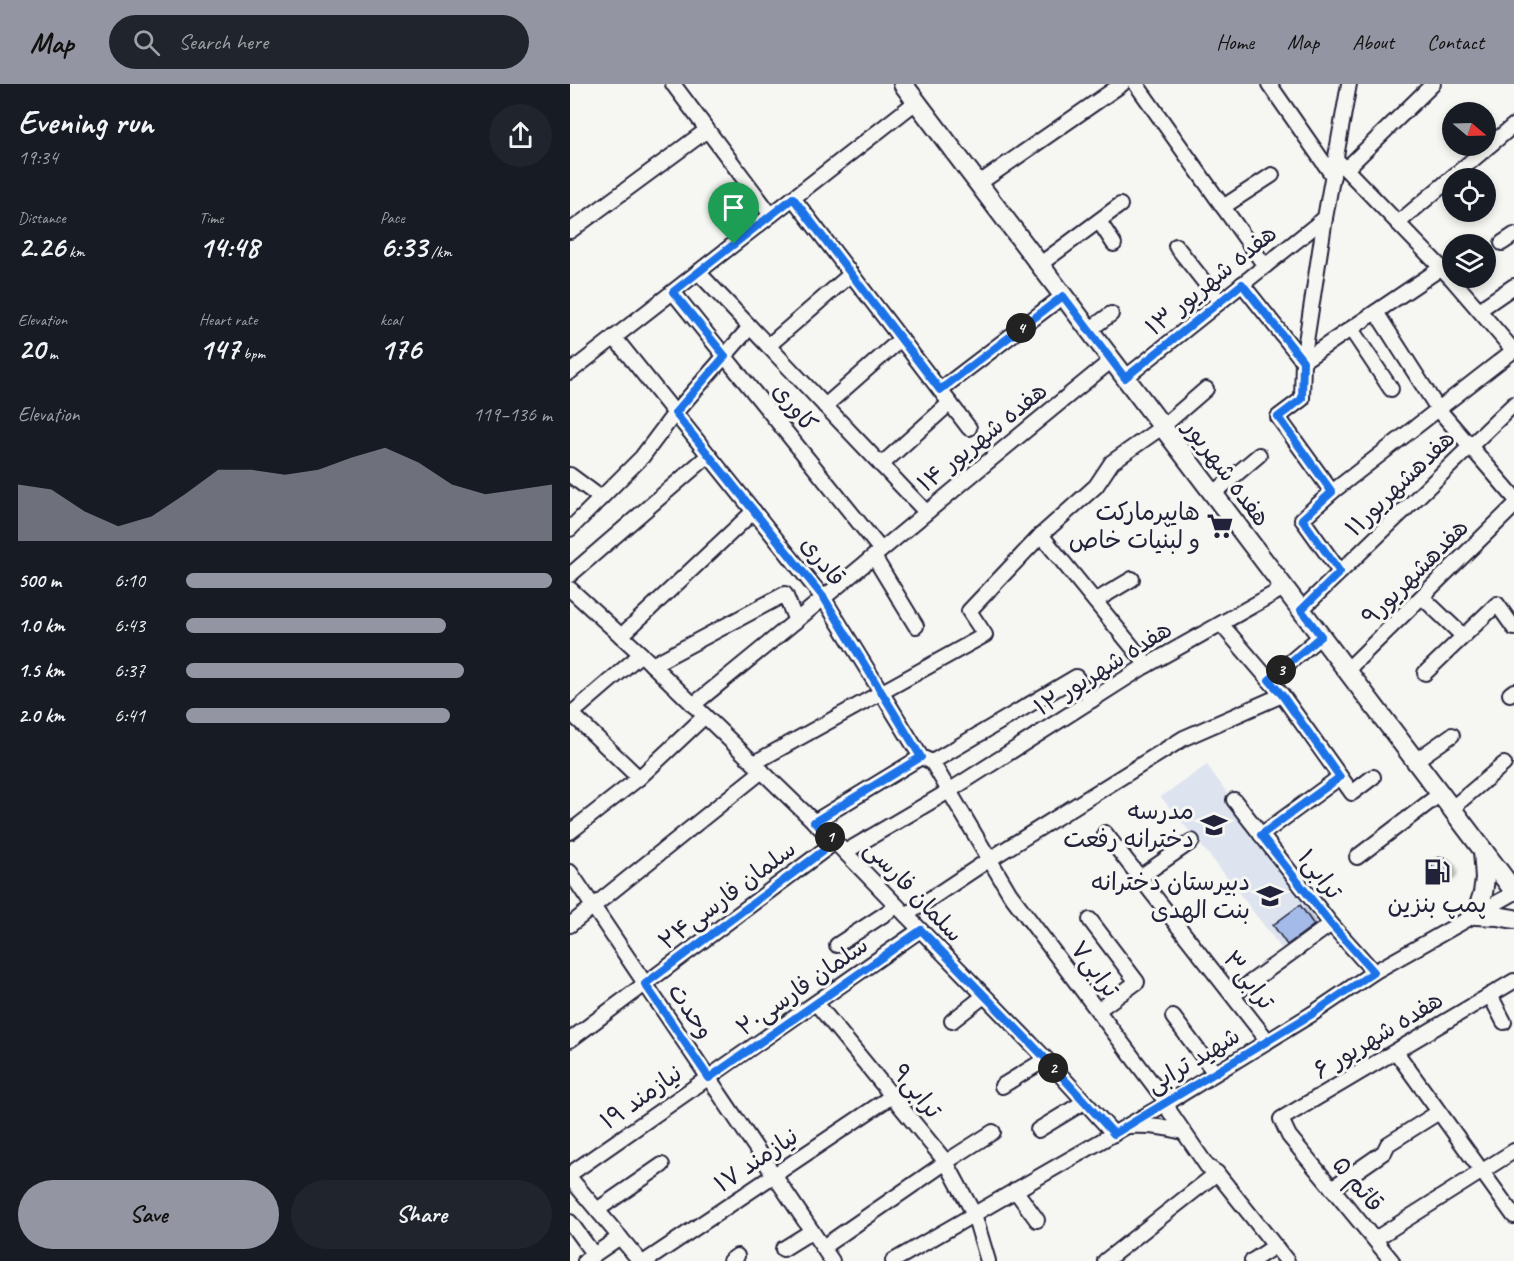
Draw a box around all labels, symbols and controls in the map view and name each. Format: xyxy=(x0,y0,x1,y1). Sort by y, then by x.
search box xyxy=(109,15,529,69)
text: Map xyxy=(30,25,73,60)
icon: search xyxy=(130,26,163,59)
text: Search here xyxy=(178,28,268,56)
text: Home xyxy=(1216,29,1254,55)
text: Map xyxy=(1287,29,1319,55)
text: About xyxy=(1352,29,1394,55)
text: Contact xyxy=(1427,29,1484,55)
text: Evening run xyxy=(18,101,153,143)
north arrow xyxy=(1442,102,1496,156)
map controls xyxy=(1442,102,1496,288)
button: share xyxy=(489,104,552,167)
text: 19:34 xyxy=(18,145,58,170)
button: locate xyxy=(1442,168,1496,222)
pin xyxy=(708,182,759,244)
icon: arrive xyxy=(717,191,750,224)
text: Distance xyxy=(18,208,66,228)
text: Time xyxy=(199,208,223,228)
text: Pace xyxy=(380,208,405,228)
street label: هفده شهریور ۱۳ xyxy=(1139,218,1283,342)
text: 2.26 xyxy=(18,228,65,266)
text: 14:48 xyxy=(199,228,259,266)
text: 6:33 xyxy=(380,228,427,266)
button: layers xyxy=(1442,234,1496,288)
text: km xyxy=(65,242,85,262)
text: /km xyxy=(427,242,452,262)
text: Elevation xyxy=(18,310,67,330)
text: Heart rate xyxy=(199,310,257,330)
text: kcal xyxy=(380,310,401,330)
pin: 4 xyxy=(1006,313,1036,343)
text: 4 xyxy=(1017,318,1025,338)
text: 20 xyxy=(18,330,45,368)
text: 147 xyxy=(199,330,239,368)
text: 176 xyxy=(380,330,421,368)
text: m xyxy=(45,344,58,364)
text: bpm xyxy=(239,344,265,364)
street label: هفده شهریور ۱۴ xyxy=(911,375,1053,499)
street label: کاوری xyxy=(766,376,824,438)
text: Elevation xyxy=(18,402,80,427)
text: 119–136 m xyxy=(473,402,552,427)
street label: هفده شهریور xyxy=(1176,412,1277,532)
street label: هفدهشهریور۱۱ xyxy=(1339,423,1461,543)
place label: هایپرمارکت و لبنیات خاص xyxy=(1069,497,1200,555)
supermarket icon: هایپرمارکت و لبنیات خاص xyxy=(1205,511,1235,541)
street label: هفدهشهریور۹ xyxy=(1355,512,1475,632)
street label: قادری xyxy=(794,530,852,592)
text: 500 m xyxy=(18,568,61,593)
text: 6:10 xyxy=(114,568,145,593)
text: 1.0 km xyxy=(18,613,65,638)
text: 6:43 xyxy=(114,613,145,638)
street label: هفده شهریور ۱۲ xyxy=(1029,614,1177,722)
pin: 3 xyxy=(1266,655,1296,685)
text: 1.5 km xyxy=(18,658,64,683)
text: 6:37 xyxy=(114,658,145,683)
text: 3 xyxy=(1277,660,1285,680)
text: 2.0 km xyxy=(18,703,65,728)
text: 6:41 xyxy=(114,703,145,728)
place label: مدرسه دخترانه رفعت xyxy=(1063,796,1194,854)
school or university icon: مدرسه دخترانه رفعت xyxy=(1199,810,1229,840)
pin: 1 xyxy=(815,822,845,852)
text: 1 xyxy=(826,827,834,847)
street label: سلمان فارسی۲۴ xyxy=(652,834,802,956)
street label: سلمان فارسی xyxy=(858,834,970,948)
street label: ترابی۱ xyxy=(1291,843,1349,906)
fuel station icon: پمپ بنزین xyxy=(1422,857,1452,887)
place label: دبیرستان دخترانه بنت الهدی xyxy=(1091,867,1250,925)
school or university icon: دبیرستان دخترانه بنت الهدی xyxy=(1255,881,1285,911)
place label: پمپ بنزین xyxy=(1387,889,1487,919)
street label: سلمان فارسی۲۰ xyxy=(730,930,874,1042)
street label: ترابی۷ xyxy=(1064,935,1127,1004)
street label: ترابی۳ xyxy=(1217,945,1282,1016)
street label: وحدت xyxy=(662,977,720,1045)
street label: هفده شهریور ۶ xyxy=(1308,984,1448,1086)
street label: شهید ترابی xyxy=(1141,1020,1245,1100)
pin: 2 xyxy=(1038,1053,1068,1083)
street label: نیازمند ۱۹ xyxy=(594,1058,688,1136)
street label: ترابی۹ xyxy=(886,1058,949,1125)
text: 2 xyxy=(1049,1058,1057,1078)
street label: نیازمند ۱۷ xyxy=(708,1121,804,1199)
street label: قائم ۵ xyxy=(1324,1150,1390,1220)
button: Save xyxy=(18,1180,279,1249)
button: Share xyxy=(291,1180,552,1249)

